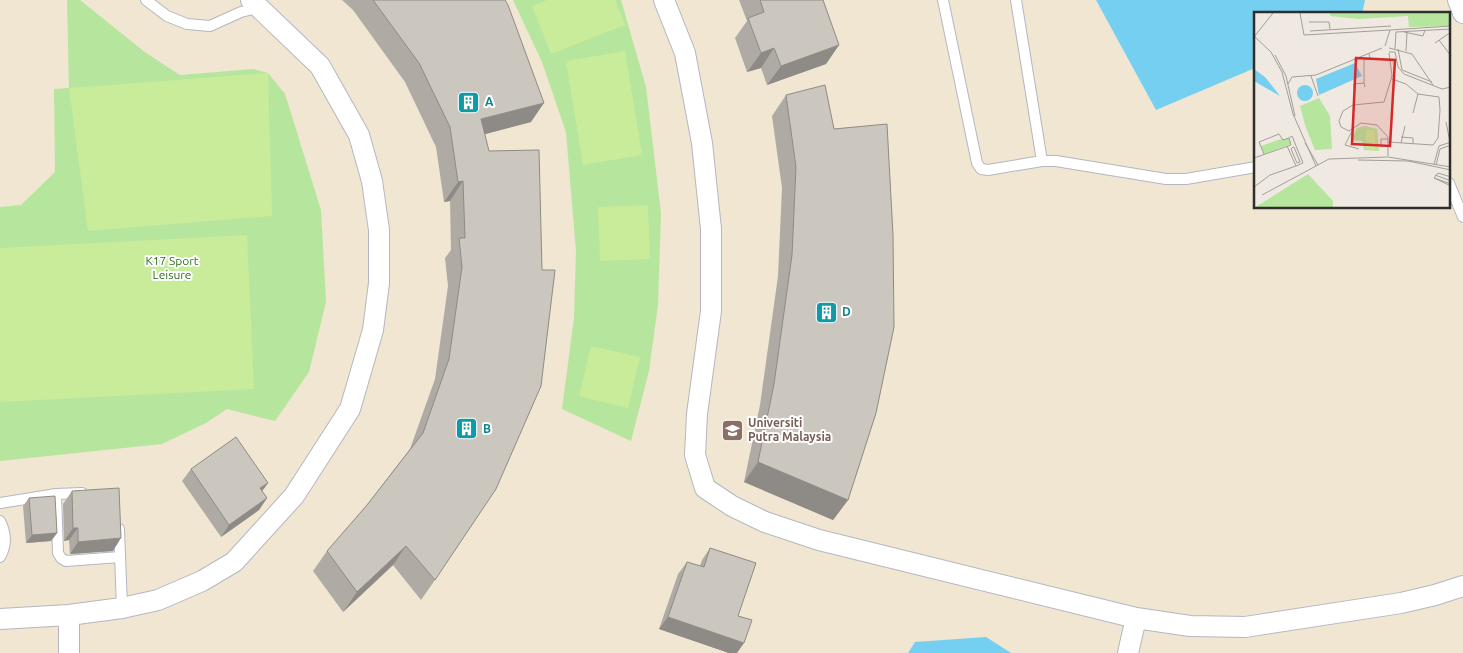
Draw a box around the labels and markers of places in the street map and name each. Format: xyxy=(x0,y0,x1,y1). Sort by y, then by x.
building icon: A xyxy=(457,90,481,114)
place label: A xyxy=(485,95,494,108)
building icon: D xyxy=(814,300,838,324)
place label: D xyxy=(842,305,851,318)
place label: Universiti Putra Malaysia xyxy=(748,416,831,443)
building icon: B xyxy=(455,417,479,441)
school or university icon: Universiti Putra Malaysia xyxy=(720,418,744,442)
place label: B xyxy=(483,422,491,435)

